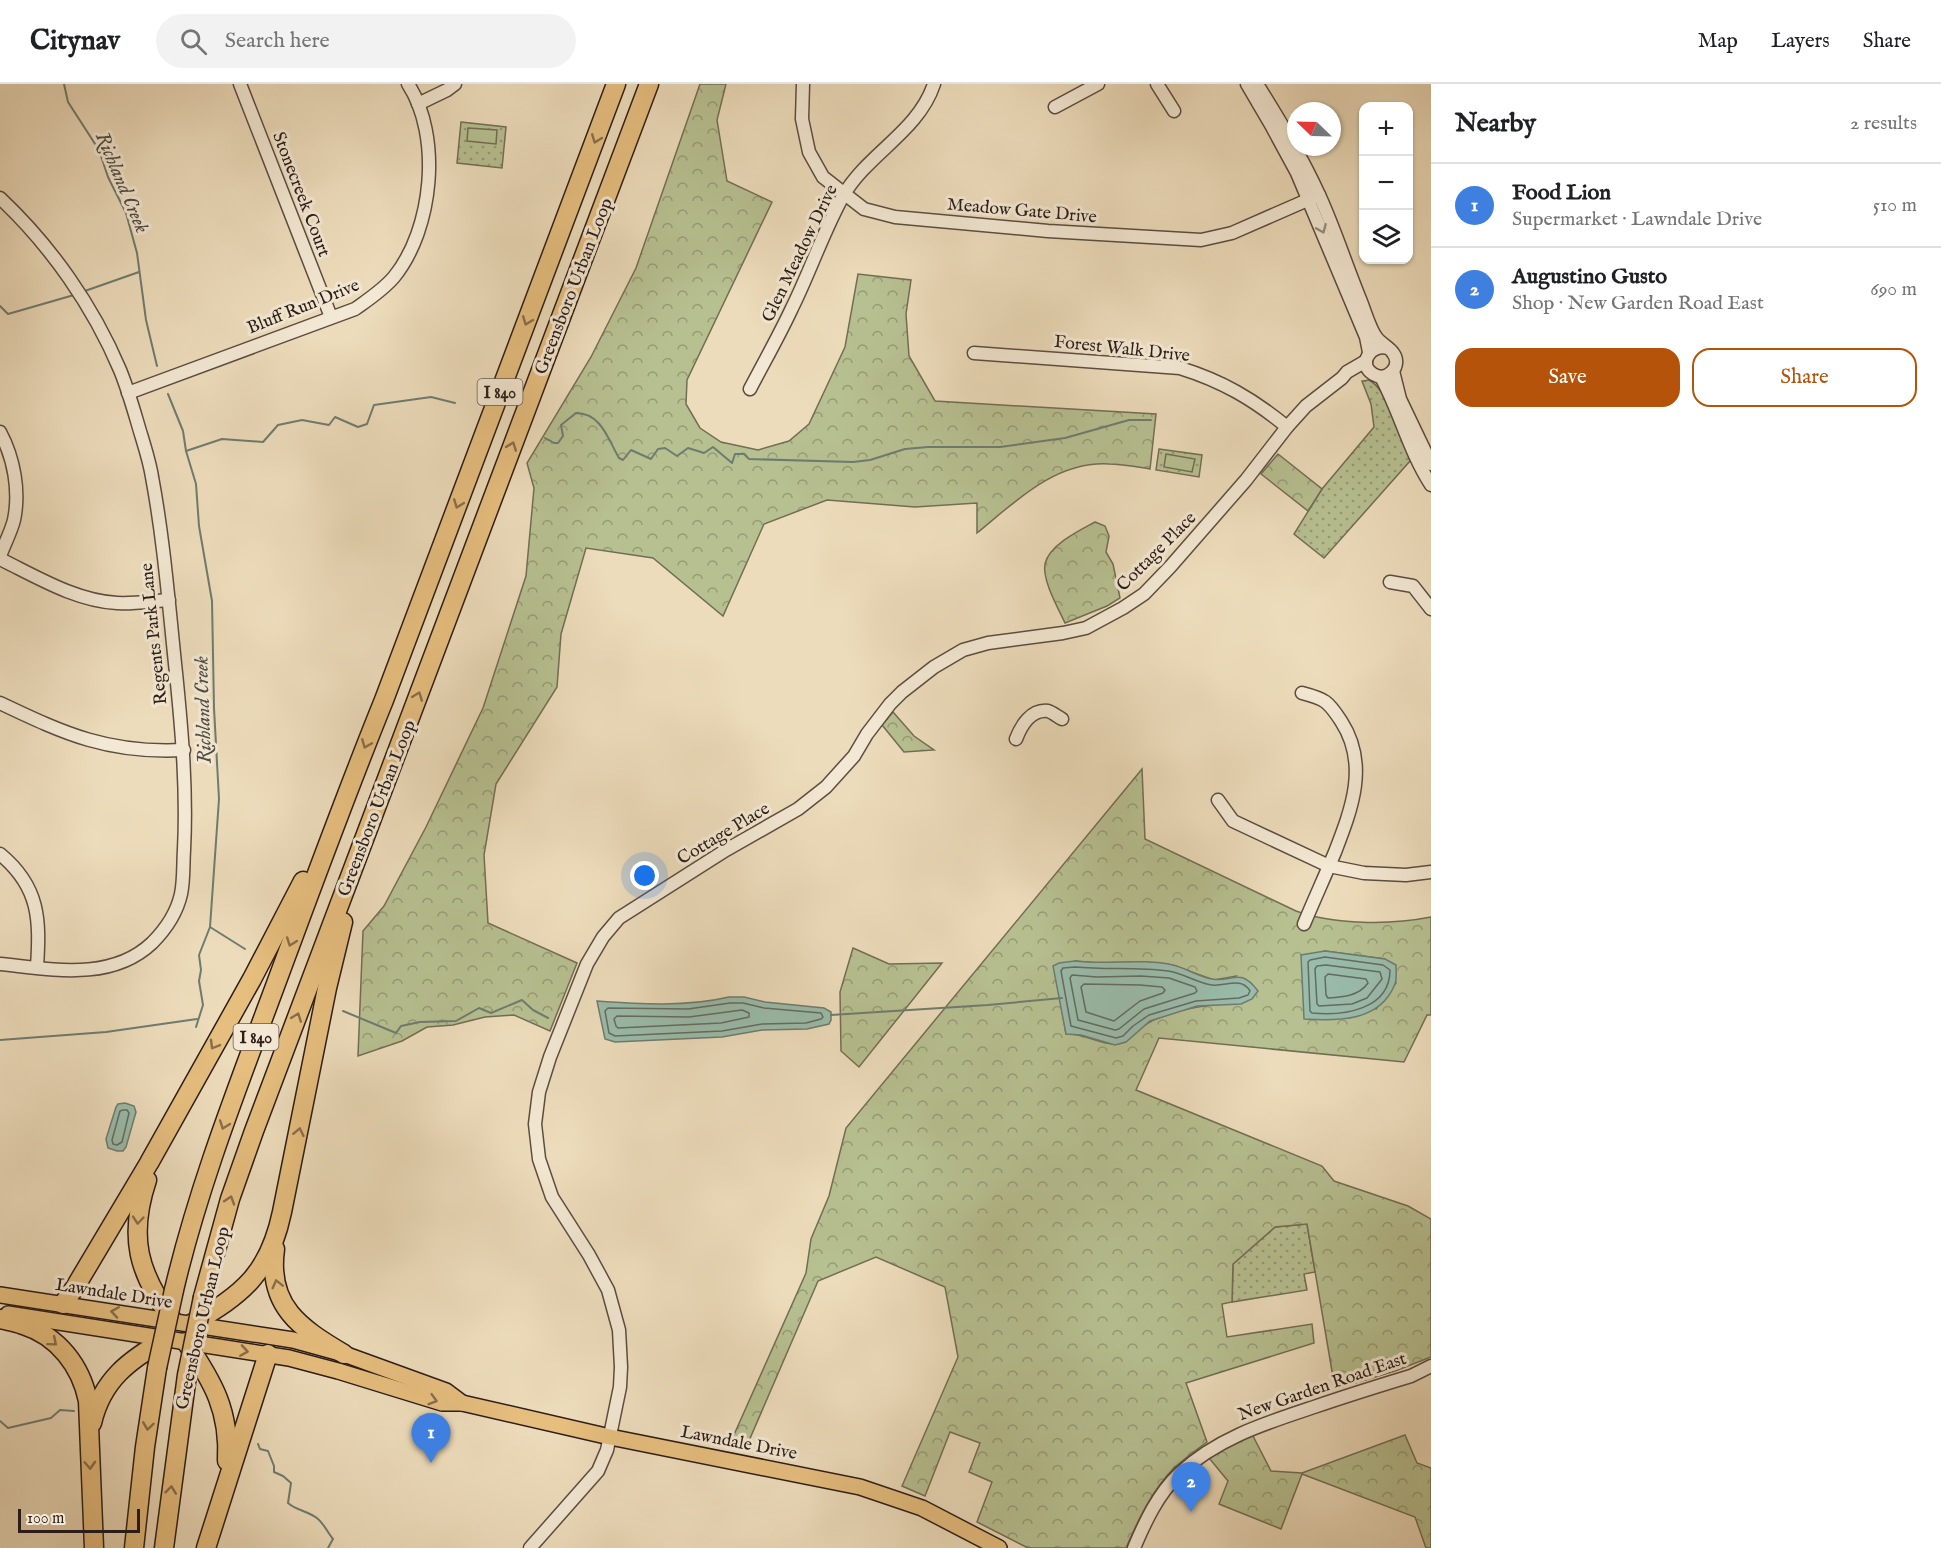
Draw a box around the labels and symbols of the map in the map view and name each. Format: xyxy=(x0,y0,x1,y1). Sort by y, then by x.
north arrow xyxy=(1287,102,1341,156)
water label: Richland Creek xyxy=(89,128,154,237)
street label: Stonecreek Court xyxy=(266,129,335,260)
one-way arrow xyxy=(590,133,603,144)
street label: Glen Meadow Drive xyxy=(757,181,844,326)
street label: Meadow Gate Drive xyxy=(946,193,1098,229)
street label: Greensboro Urban Loop xyxy=(530,195,619,378)
one-way arrow xyxy=(1315,223,1327,234)
street label: Bluff Run Drive xyxy=(244,274,363,340)
one-way arrow xyxy=(522,315,534,326)
street label: Forest Walk Drive xyxy=(1053,331,1191,368)
road number: I 840 xyxy=(478,379,522,405)
one-way arrow xyxy=(505,441,517,452)
one-way arrow xyxy=(453,497,465,508)
street label: Cottage Place xyxy=(1112,507,1202,597)
street label: Regents Park Lane xyxy=(136,562,173,706)
water label: Richland Creek xyxy=(189,656,218,764)
one-way arrow xyxy=(410,692,423,702)
street label: Greensboro Urban Loop xyxy=(333,717,422,900)
one-way arrow xyxy=(361,738,373,749)
street label: Cottage Place xyxy=(673,798,774,871)
your location xyxy=(630,861,659,890)
one-way arrow xyxy=(286,936,299,947)
one-way arrow xyxy=(289,1012,302,1022)
road number: I 840 xyxy=(234,1024,278,1050)
one-way arrow xyxy=(210,1039,222,1049)
one-way arrow xyxy=(218,1119,231,1130)
one-way arrow xyxy=(292,1127,305,1137)
one-way arrow xyxy=(223,1195,235,1206)
one-way arrow xyxy=(132,1215,145,1225)
street label: Greensboro Urban Loop xyxy=(171,1224,236,1412)
street label: Lawndale Drive xyxy=(54,1274,174,1315)
one-way arrow xyxy=(271,1279,284,1289)
one-way arrow xyxy=(110,1307,120,1319)
one-way arrow xyxy=(46,1335,57,1346)
one-way arrow xyxy=(240,1344,249,1356)
street label: New Garden Road East xyxy=(1235,1348,1410,1427)
one-way arrow xyxy=(427,1393,438,1405)
pin: 1 xyxy=(412,1414,450,1463)
one-way arrow xyxy=(143,1421,155,1430)
street label: Lawndale Drive xyxy=(679,1421,799,1466)
one-way arrow xyxy=(83,1461,96,1470)
pin: 2 xyxy=(1172,1462,1210,1512)
one-way arrow xyxy=(164,1485,177,1494)
scale bar xyxy=(18,1506,140,1534)

